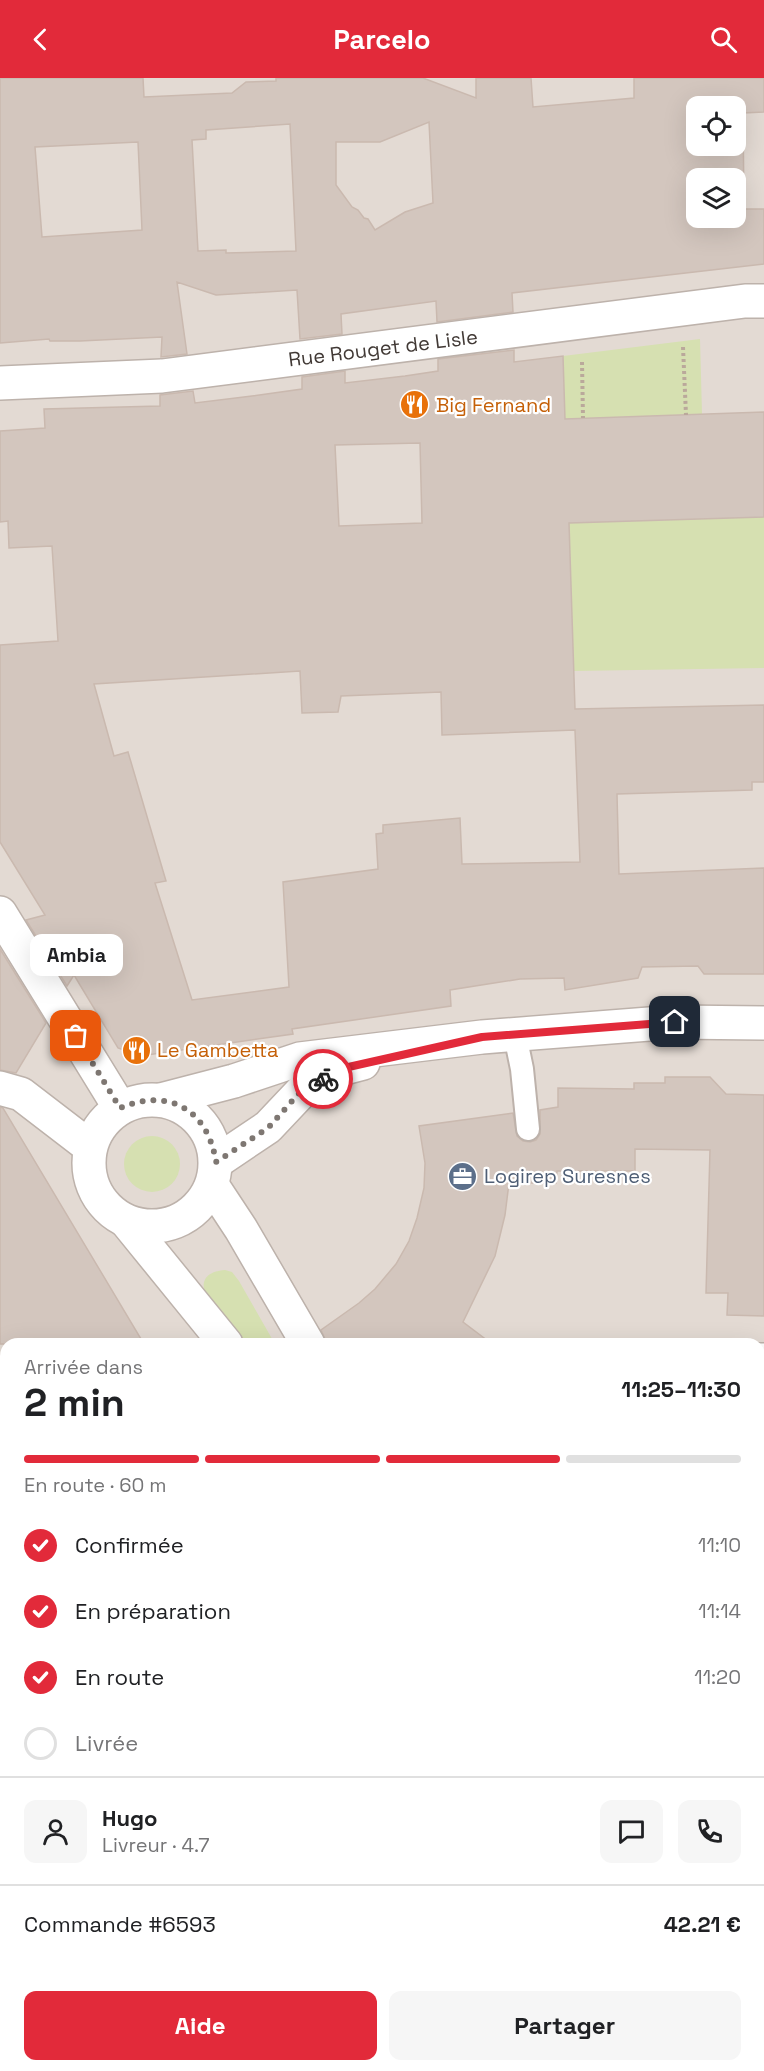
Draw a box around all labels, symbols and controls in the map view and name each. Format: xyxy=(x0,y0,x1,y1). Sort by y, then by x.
text: Parcelo xyxy=(334,22,430,57)
icon: back xyxy=(24,23,57,56)
icon: search xyxy=(707,23,740,56)
map controls xyxy=(686,96,746,228)
button: locate xyxy=(686,96,746,156)
button: layers xyxy=(686,168,746,228)
street label: Rue Rouget de Lisle xyxy=(287,323,479,373)
restaurant icon: Big Fernand xyxy=(399,389,431,421)
place label: Big Fernand xyxy=(436,392,551,418)
callout: Ambia xyxy=(29,934,122,976)
text: Ambia xyxy=(47,942,106,968)
pin xyxy=(649,996,700,1047)
icon: home xyxy=(658,1005,691,1038)
pin xyxy=(50,1010,101,1061)
icon: bag xyxy=(59,1019,92,1052)
restaurant icon: Le Gambetta xyxy=(120,1034,152,1066)
place label: Le Gambetta xyxy=(157,1037,279,1063)
courier xyxy=(293,1049,353,1109)
icon: bike xyxy=(307,1063,340,1096)
office icon: Logirep Suresnes xyxy=(447,1160,479,1192)
place label: Logirep Suresnes xyxy=(484,1163,651,1189)
text: Arrivée dans xyxy=(24,1354,143,1380)
text: 11:25–11:30 xyxy=(621,1375,741,1403)
text: 2 min xyxy=(24,1378,125,1427)
text: En route · 60 m xyxy=(24,1472,167,1498)
icon: check xyxy=(24,1529,57,1562)
text: Confirmée xyxy=(75,1531,184,1559)
text: 11:10 xyxy=(698,1532,741,1558)
icon: check xyxy=(24,1595,57,1628)
text: En préparation xyxy=(75,1597,231,1625)
text: 11:14 xyxy=(698,1598,741,1624)
icon: check xyxy=(24,1661,57,1694)
text: En route xyxy=(75,1663,164,1691)
text: 11:20 xyxy=(694,1664,741,1690)
text: Livrée xyxy=(75,1729,138,1757)
button: person xyxy=(24,1800,87,1863)
button: chat xyxy=(600,1800,663,1863)
button: phone xyxy=(678,1800,741,1863)
text: Hugo xyxy=(102,1804,157,1832)
text: Livreur · 4.7 xyxy=(102,1832,210,1858)
text: Commande #6593 xyxy=(24,1910,216,1938)
text: 42.21 € xyxy=(664,1910,741,1938)
button: Aide xyxy=(24,1991,377,2060)
button: Partager xyxy=(389,1991,741,2060)

